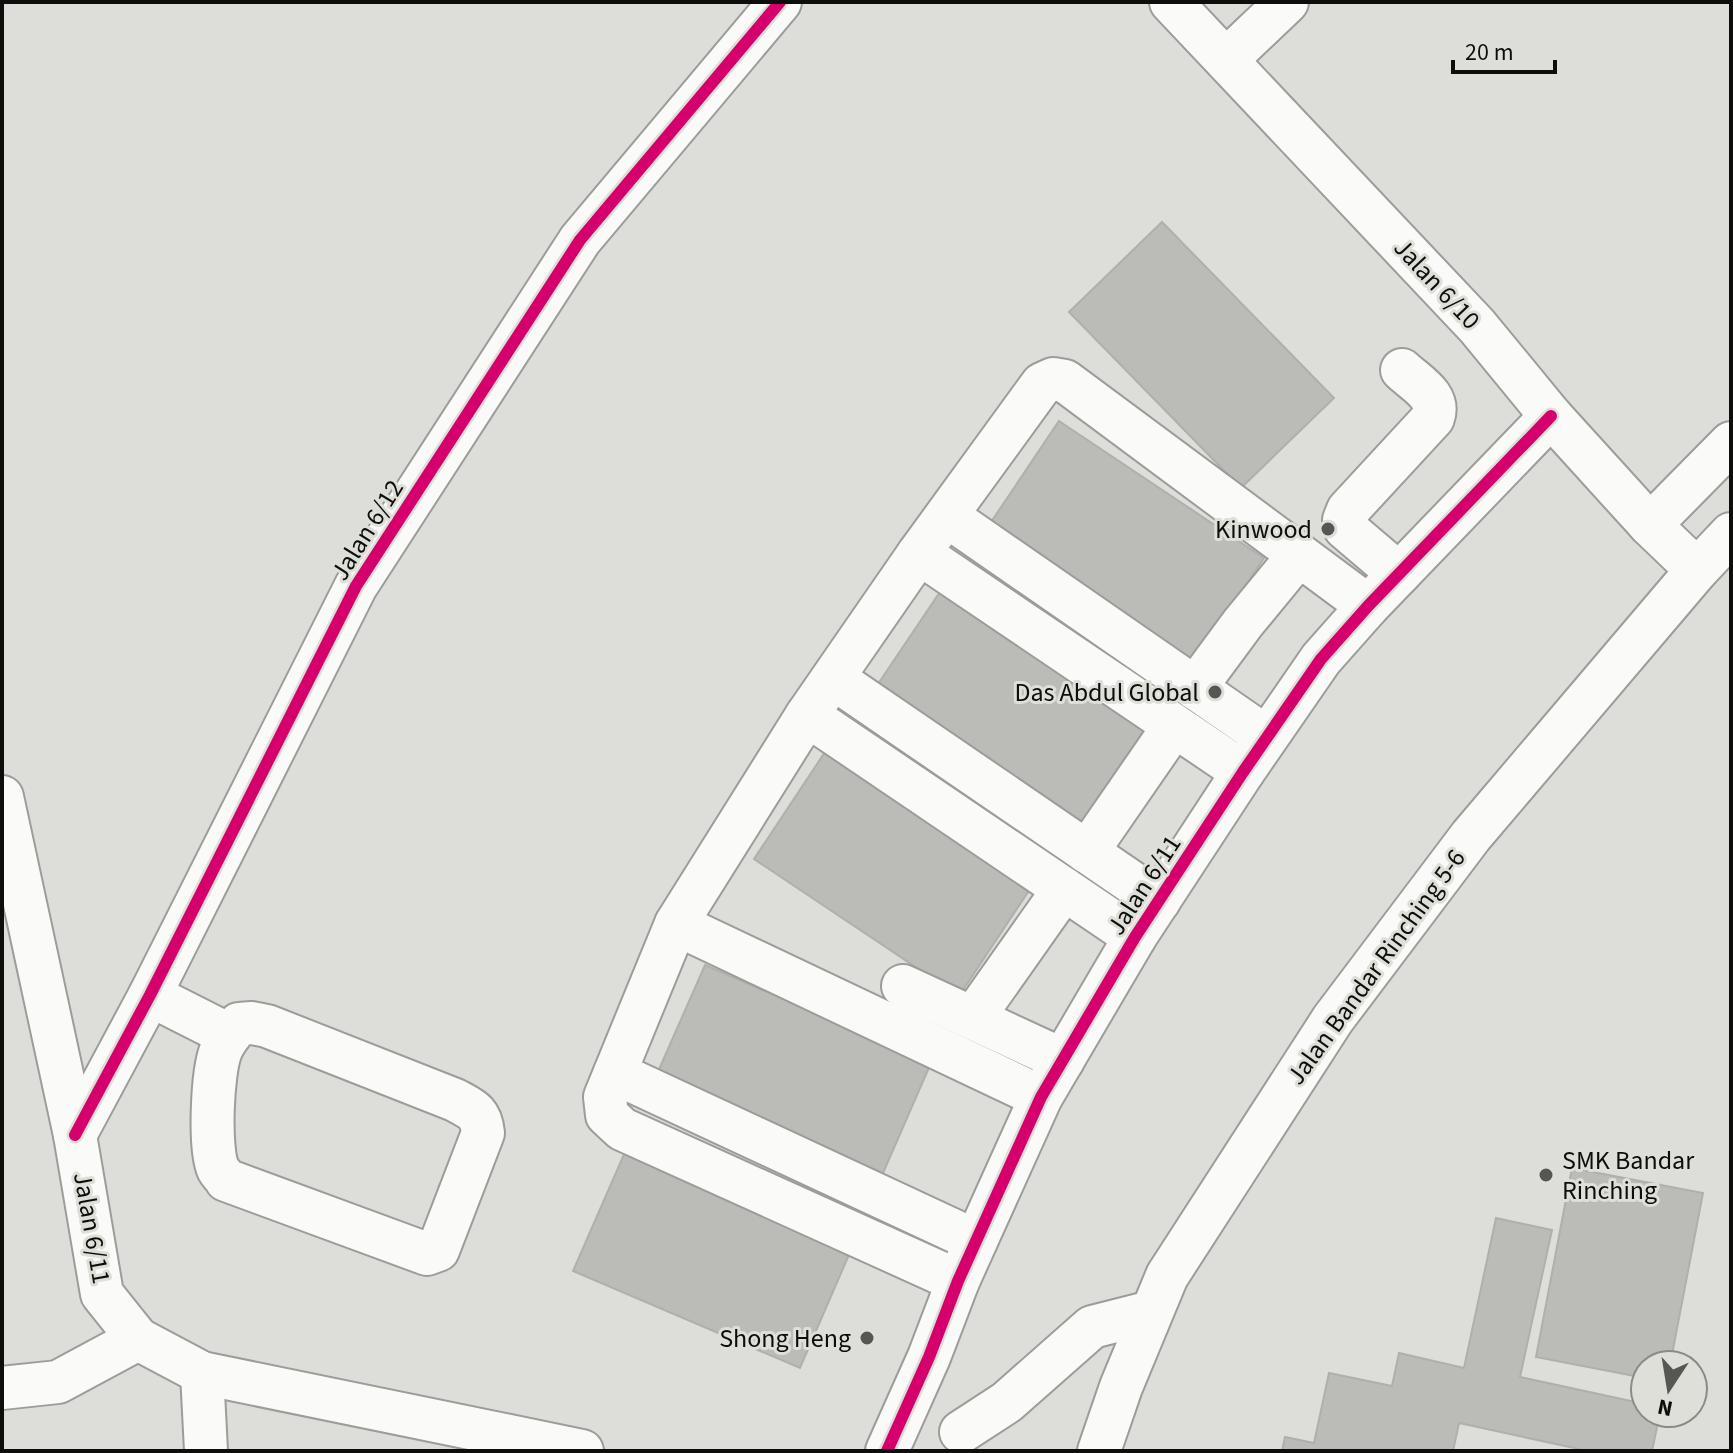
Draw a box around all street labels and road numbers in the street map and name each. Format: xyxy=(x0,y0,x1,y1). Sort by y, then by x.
street label: Jalan 6/10 xyxy=(1385,230,1489,338)
street label: Jalan 6/12 xyxy=(321,472,413,588)
street label: Jalan 6/11 xyxy=(1098,828,1190,942)
street label: Jalan Bandar Rinching 5-6 xyxy=(1278,842,1474,1092)
street label: Jalan 6/11 xyxy=(64,1169,120,1287)

